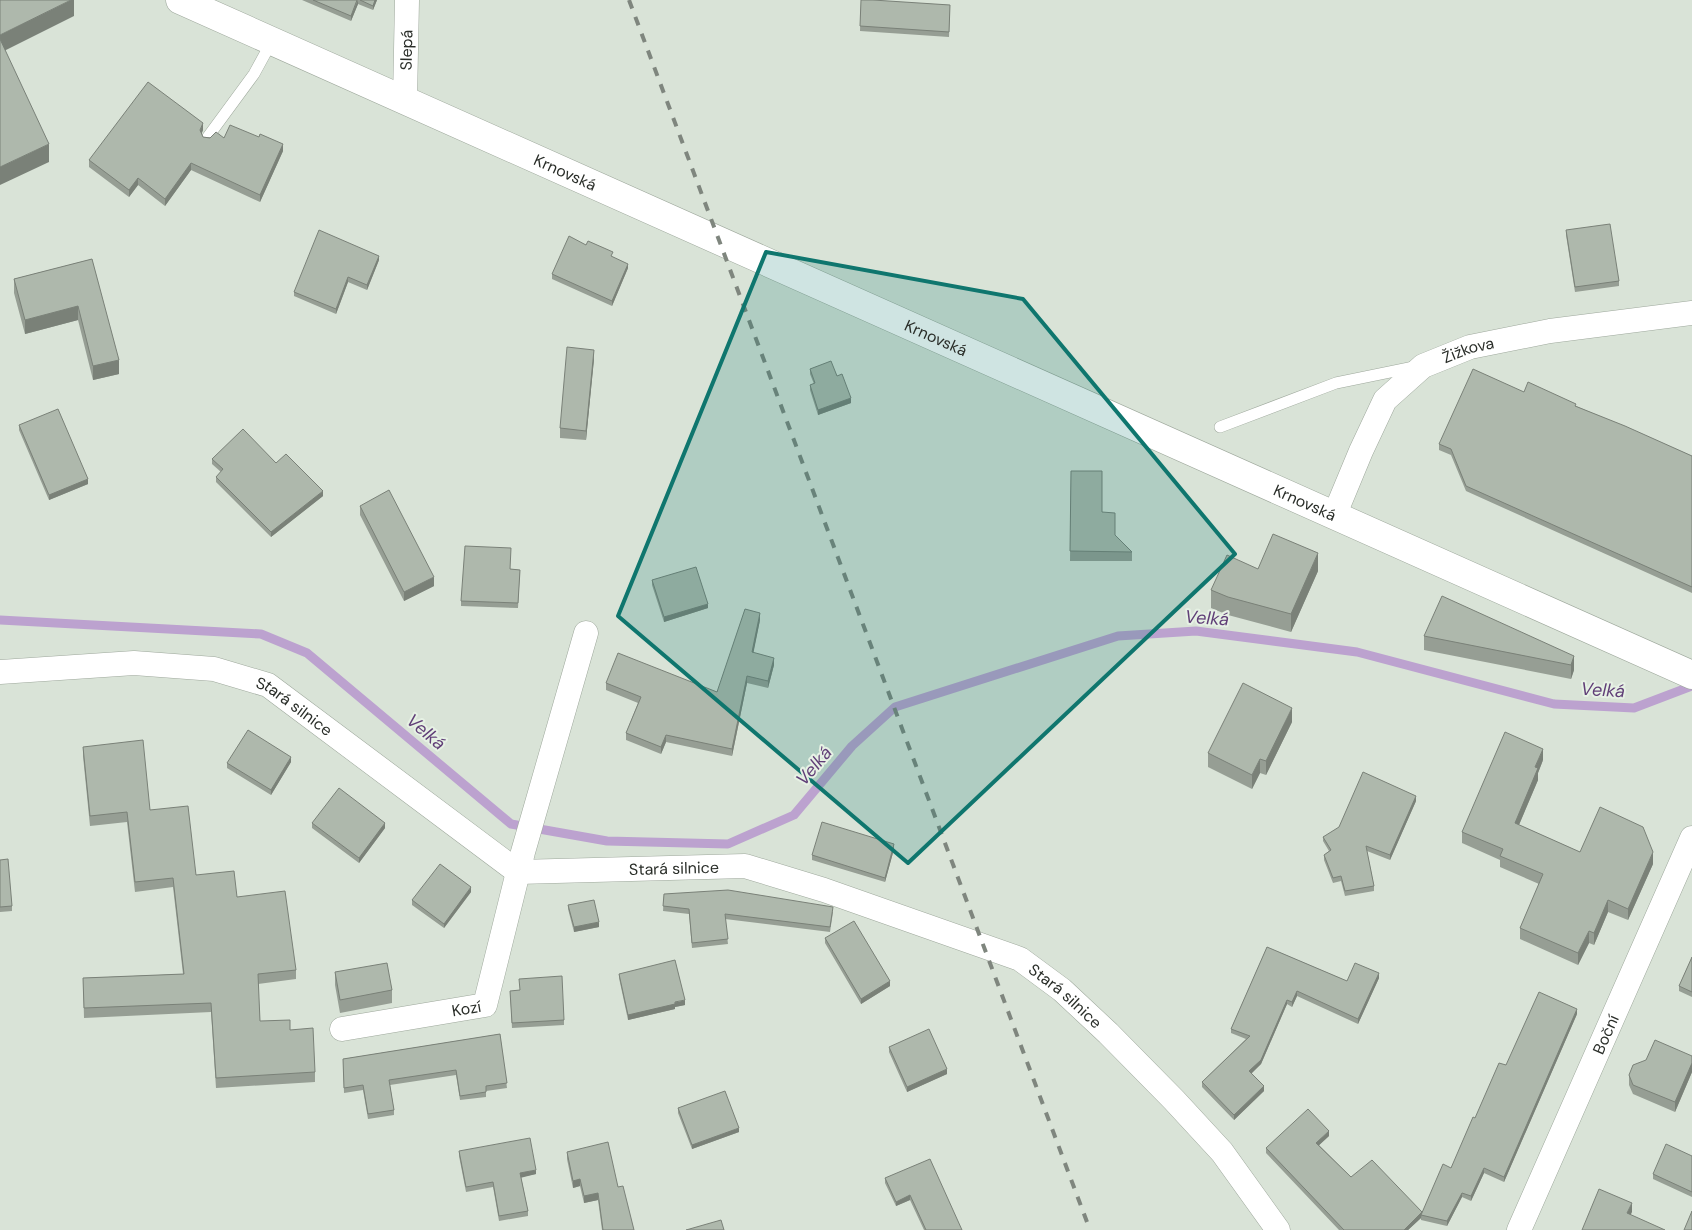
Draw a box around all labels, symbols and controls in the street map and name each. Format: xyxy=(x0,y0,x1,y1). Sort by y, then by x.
street label: Slepá xyxy=(395,29,417,71)
street label: Krnovská xyxy=(531,149,600,195)
street label: Krnovská xyxy=(901,314,971,361)
street label: Žižkova xyxy=(1439,332,1496,368)
street label: Krnovská xyxy=(1270,479,1340,525)
water label: Velká xyxy=(1184,604,1230,632)
street label: Stará silnice xyxy=(254,672,337,740)
water label: Velká xyxy=(1580,677,1626,703)
water label: Velká xyxy=(401,709,451,755)
water label: Velká xyxy=(791,741,837,791)
street label: Stará silnice xyxy=(629,856,719,880)
street label: Stará silnice xyxy=(1025,959,1107,1033)
street label: Kozí xyxy=(450,995,483,1021)
street label: Boční xyxy=(1588,1011,1623,1057)

